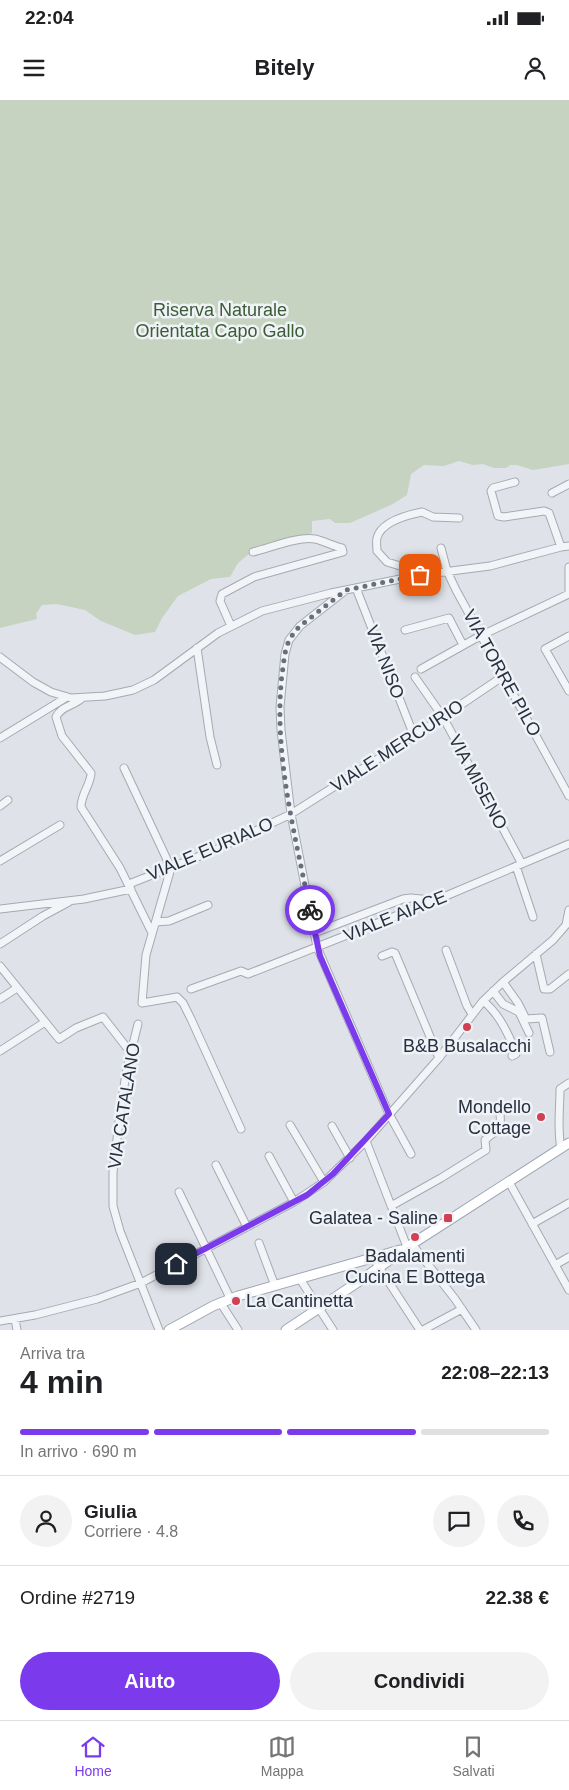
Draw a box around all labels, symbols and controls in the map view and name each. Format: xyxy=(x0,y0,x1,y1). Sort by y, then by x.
text: 22:04 xyxy=(25,7,74,28)
icon: menu xyxy=(20,54,48,82)
icon: person xyxy=(521,54,549,82)
text: Bitely xyxy=(255,55,314,80)
park label: Riserva Naturale Orientata Capo Gallo xyxy=(135,300,305,341)
pin xyxy=(399,554,441,596)
icon: bag xyxy=(406,561,434,589)
street label: VIA TORRE PILO xyxy=(459,606,545,740)
street label: VIA NISO xyxy=(362,622,408,702)
street label: VIALE MERCURIO xyxy=(327,696,467,796)
street label: VIA MISENO xyxy=(445,731,511,833)
street label: VIALE EURIALO xyxy=(144,813,276,885)
courier xyxy=(285,885,335,935)
street label: VIALE AIACE xyxy=(341,886,449,946)
icon: bike xyxy=(296,896,324,924)
marker: B&B Busalacchi xyxy=(461,1021,473,1033)
place label: B&B Busalacchi xyxy=(403,1036,531,1056)
street label: VIA CATALANO xyxy=(104,1042,144,1170)
place label: Mondello Cottage xyxy=(458,1097,531,1138)
marker: Mondello Cottage xyxy=(535,1111,547,1123)
place label: Galatea - Saline xyxy=(309,1208,438,1228)
marker: Galatea - Saline xyxy=(442,1212,454,1224)
marker: Badalamenti Cucina E Bottega xyxy=(409,1231,421,1243)
pin xyxy=(155,1243,197,1285)
place label: Badalamenti Cucina E Bottega xyxy=(345,1246,486,1287)
icon: home xyxy=(162,1250,190,1278)
place label: La Cantinetta xyxy=(246,1291,354,1311)
marker: La Cantinetta xyxy=(230,1295,242,1307)
text: Arriva tra xyxy=(20,1345,85,1362)
text: 22:08–22:13 xyxy=(441,1362,549,1383)
text: 4 min xyxy=(20,1364,104,1400)
text: In arrivo · 690 m xyxy=(20,1443,136,1460)
button: person xyxy=(20,1495,72,1547)
button: chat xyxy=(433,1495,485,1547)
button: phone xyxy=(497,1495,549,1547)
text: Giulia xyxy=(84,1501,137,1522)
text: Corriere · 4.8 xyxy=(84,1523,178,1540)
text: Ordine #2719 xyxy=(20,1587,135,1608)
text: 22.38 € xyxy=(486,1587,549,1608)
button: Aiuto xyxy=(20,1652,280,1710)
button: Condividi xyxy=(290,1652,549,1710)
tab: Home xyxy=(74,1733,112,1779)
tab: Mappa xyxy=(261,1733,304,1779)
tab: Salvati xyxy=(452,1733,495,1779)

